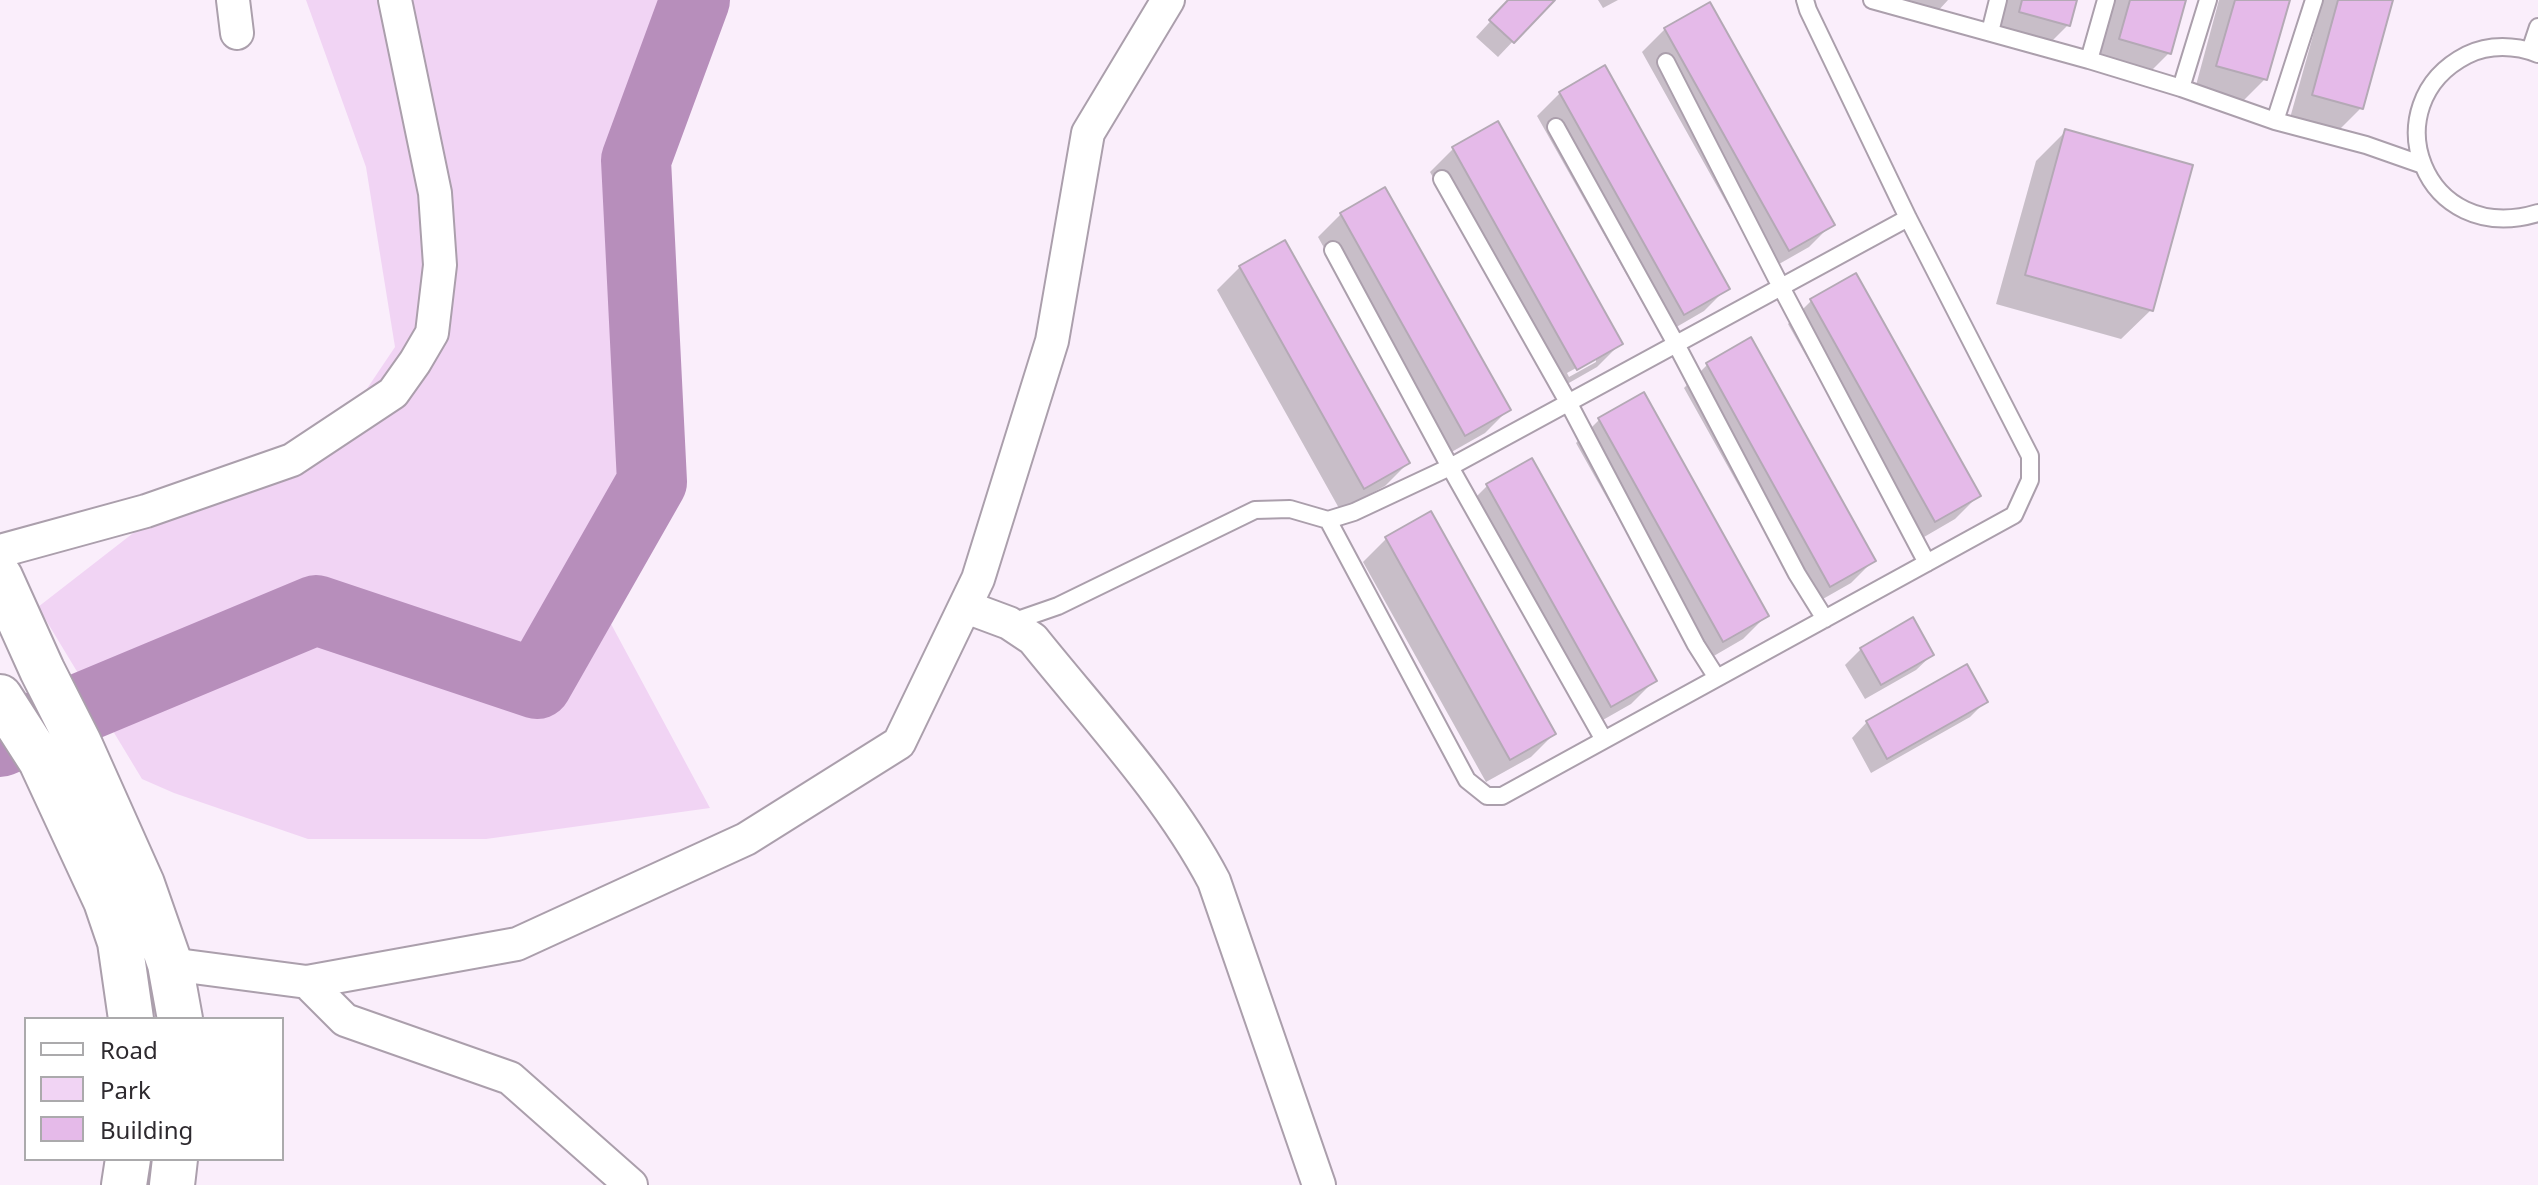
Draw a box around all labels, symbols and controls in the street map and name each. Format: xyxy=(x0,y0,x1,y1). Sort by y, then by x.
legend xyxy=(24,1017,284,1161)
text: Road xyxy=(100,1033,158,1066)
text: Park xyxy=(100,1073,151,1106)
text: Building xyxy=(100,1113,193,1146)

